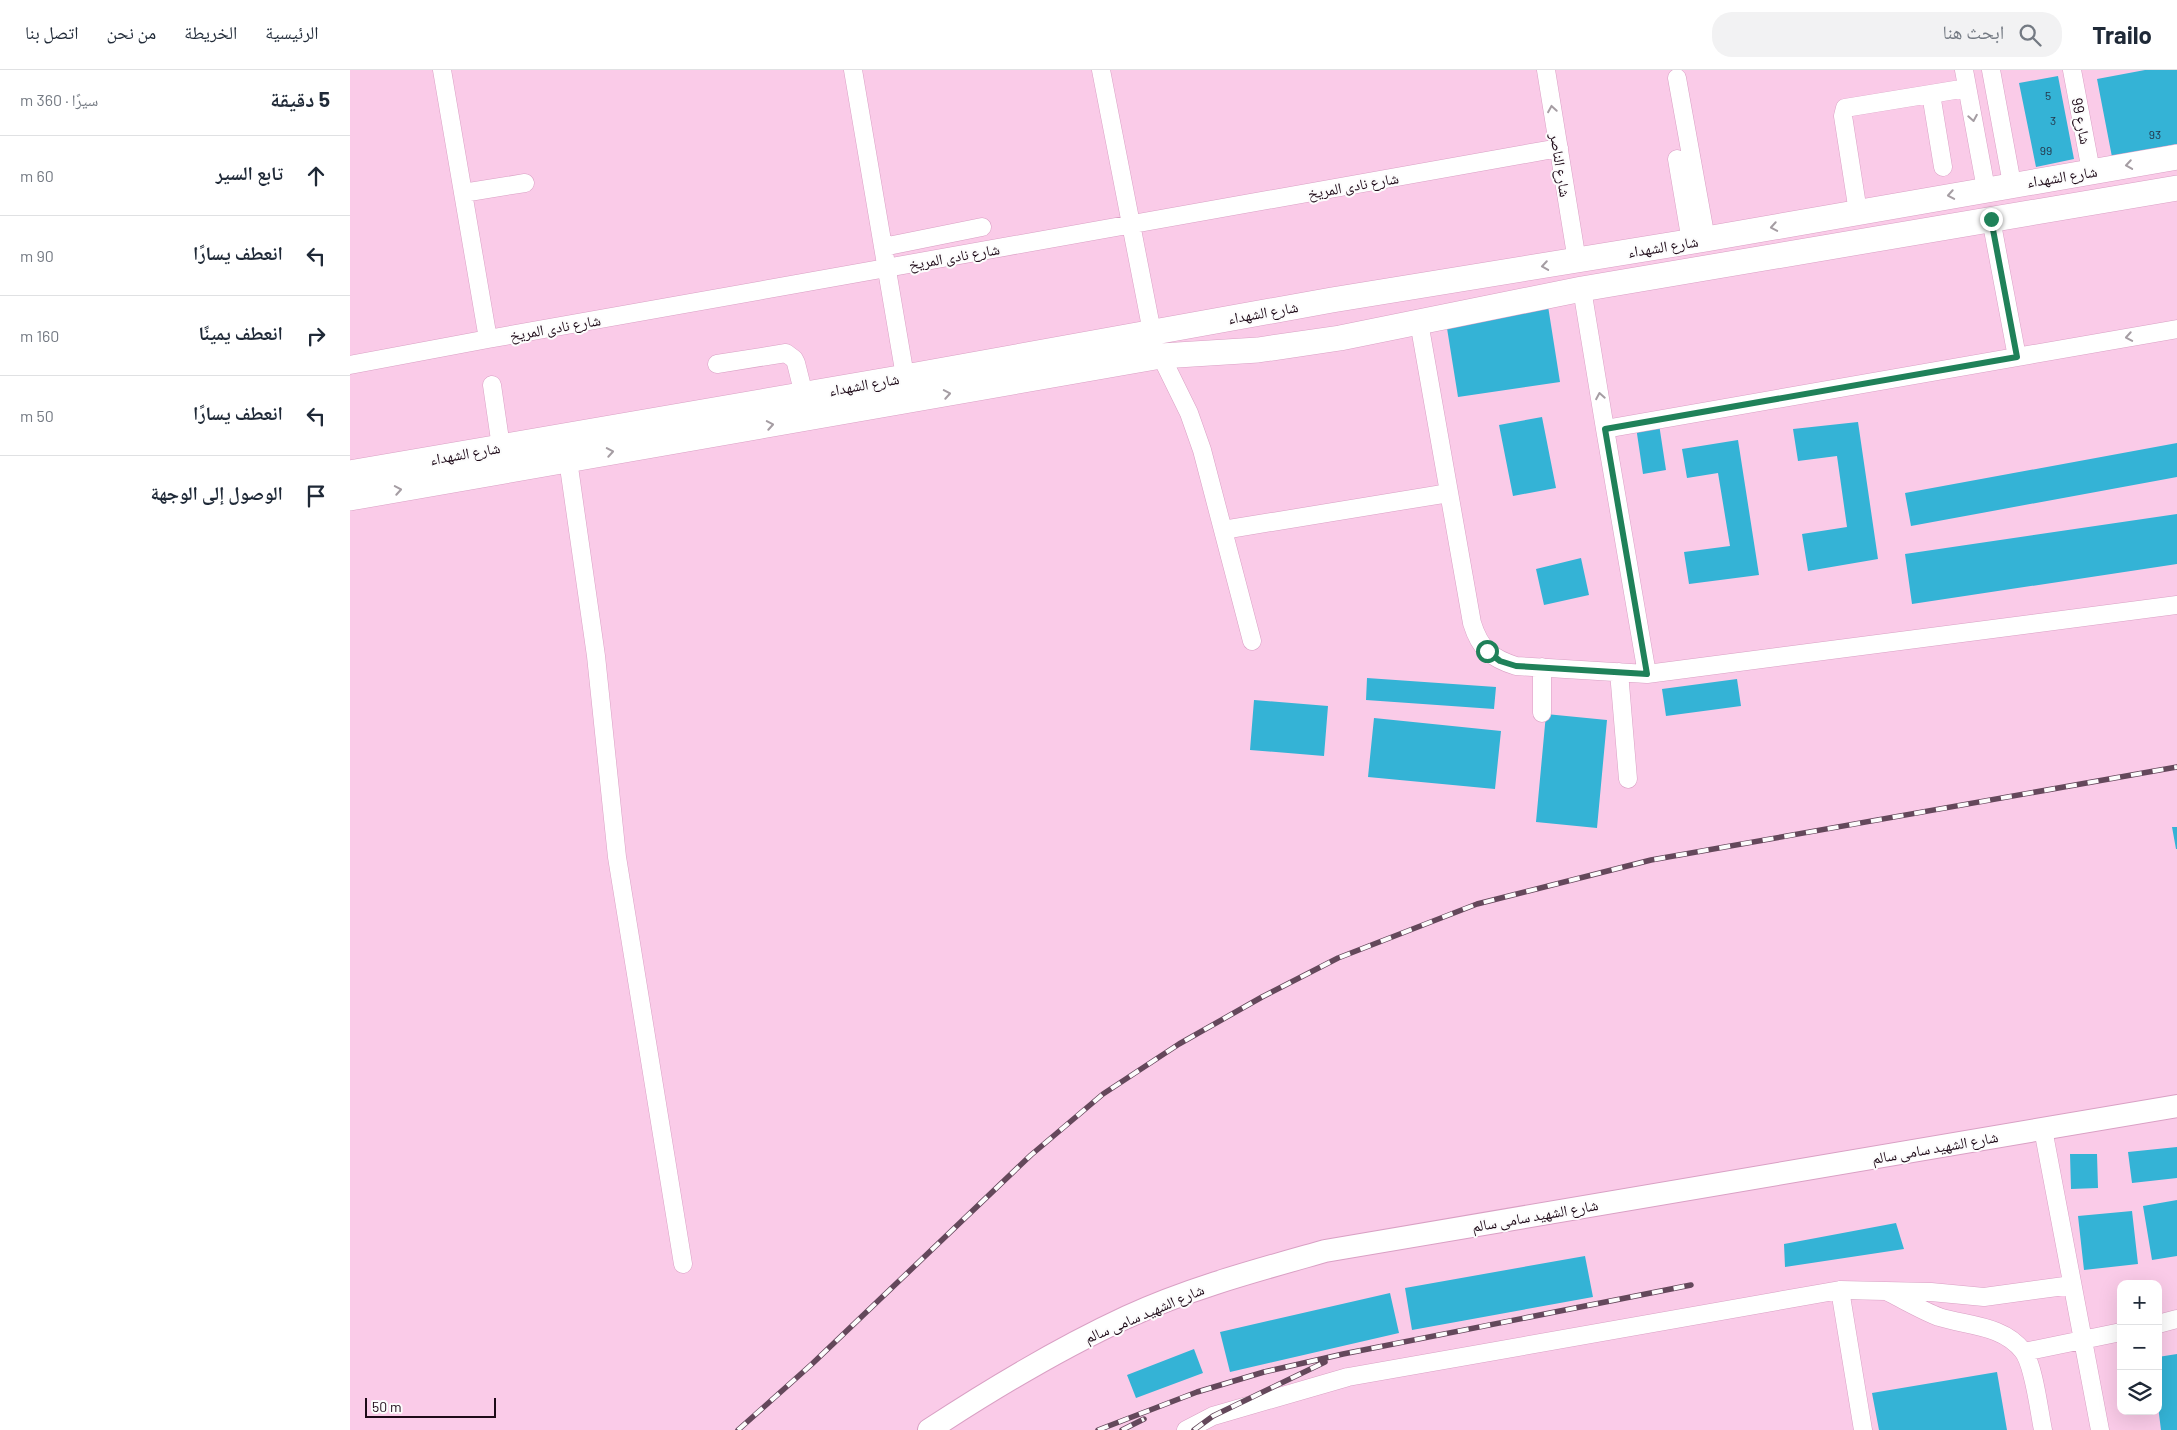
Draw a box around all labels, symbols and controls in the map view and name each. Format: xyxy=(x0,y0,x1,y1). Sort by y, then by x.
search box xyxy=(1712,12,2062,57)
text: ابحث هنا xyxy=(1943,20,2004,43)
text: Trailo xyxy=(2092,20,2152,49)
text: اتصل بنا xyxy=(25,21,78,43)
text: من نحن xyxy=(106,21,156,43)
text: الخريطة xyxy=(184,21,237,43)
text: الرئيسية xyxy=(265,21,319,43)
icon: search xyxy=(2016,21,2044,49)
text: 5 دقيقة xyxy=(270,86,330,111)
house number: 5 xyxy=(2045,88,2051,102)
text: سيرًا · 360 m xyxy=(20,90,98,109)
street label: شارع 99 xyxy=(2067,96,2095,146)
one-way arrow xyxy=(1548,104,1558,113)
house number: 3 xyxy=(2050,113,2056,127)
one-way arrow xyxy=(1967,114,1977,122)
house number: 93 xyxy=(2149,127,2161,141)
street label: شارع الناصر xyxy=(1545,131,1575,199)
house number: 99 xyxy=(2040,143,2052,157)
one-way arrow xyxy=(2125,160,2133,170)
text: تابع السير xyxy=(216,161,283,184)
icon: ahead xyxy=(302,162,330,190)
street label: شارع الشهداء xyxy=(2025,162,2099,192)
text: 60 m xyxy=(20,166,54,185)
street label: شارع نادى المريخ xyxy=(1306,168,1400,204)
one-way arrow xyxy=(1947,190,1956,200)
route end xyxy=(1980,208,2003,231)
one-way arrow xyxy=(1770,222,1779,232)
street label: شارع الشهداء xyxy=(1626,232,1700,262)
street label: شارع نادى المريخ xyxy=(907,239,1001,275)
text: انعطف يسارًا xyxy=(193,241,283,264)
icon: left xyxy=(302,242,330,270)
text: 90 m xyxy=(20,246,54,265)
one-way arrow xyxy=(1541,260,1549,270)
street label: شارع الشهداء xyxy=(1226,297,1300,329)
street label: شارع نادى المريخ xyxy=(508,310,602,346)
text: انعطف يمينًا xyxy=(199,321,283,344)
icon: right xyxy=(302,322,330,350)
text: 160 m xyxy=(20,326,59,345)
one-way arrow xyxy=(2125,332,2133,342)
street label: شارع الشهداء xyxy=(827,369,901,401)
one-way arrow xyxy=(943,390,952,400)
one-way arrow xyxy=(1595,392,1605,400)
text: انعطف يسارًا xyxy=(193,401,283,424)
icon: left xyxy=(302,402,330,430)
text: 50 m xyxy=(20,406,54,425)
one-way arrow xyxy=(765,420,774,430)
street label: شارع الشهداء xyxy=(428,438,502,470)
one-way arrow xyxy=(605,448,614,458)
text: الوصول إلى الوجهة xyxy=(150,481,283,504)
icon: arrive xyxy=(302,482,330,510)
one-way arrow xyxy=(394,485,402,495)
route start xyxy=(1476,640,1499,663)
street label: شارع الشهيد سامى سالم xyxy=(1870,1127,2000,1169)
street label: شارع الشهيد سامى سالم xyxy=(1470,1195,1600,1237)
street label: شارع الشهيد سامى سالم xyxy=(1082,1280,1207,1348)
map controls xyxy=(2117,1280,2162,1415)
button: + xyxy=(2117,1280,2162,1325)
button: − xyxy=(2117,1325,2162,1370)
button: layers xyxy=(2117,1370,2162,1415)
scale bar xyxy=(365,1395,496,1418)
text: 50 m xyxy=(372,1398,401,1415)

